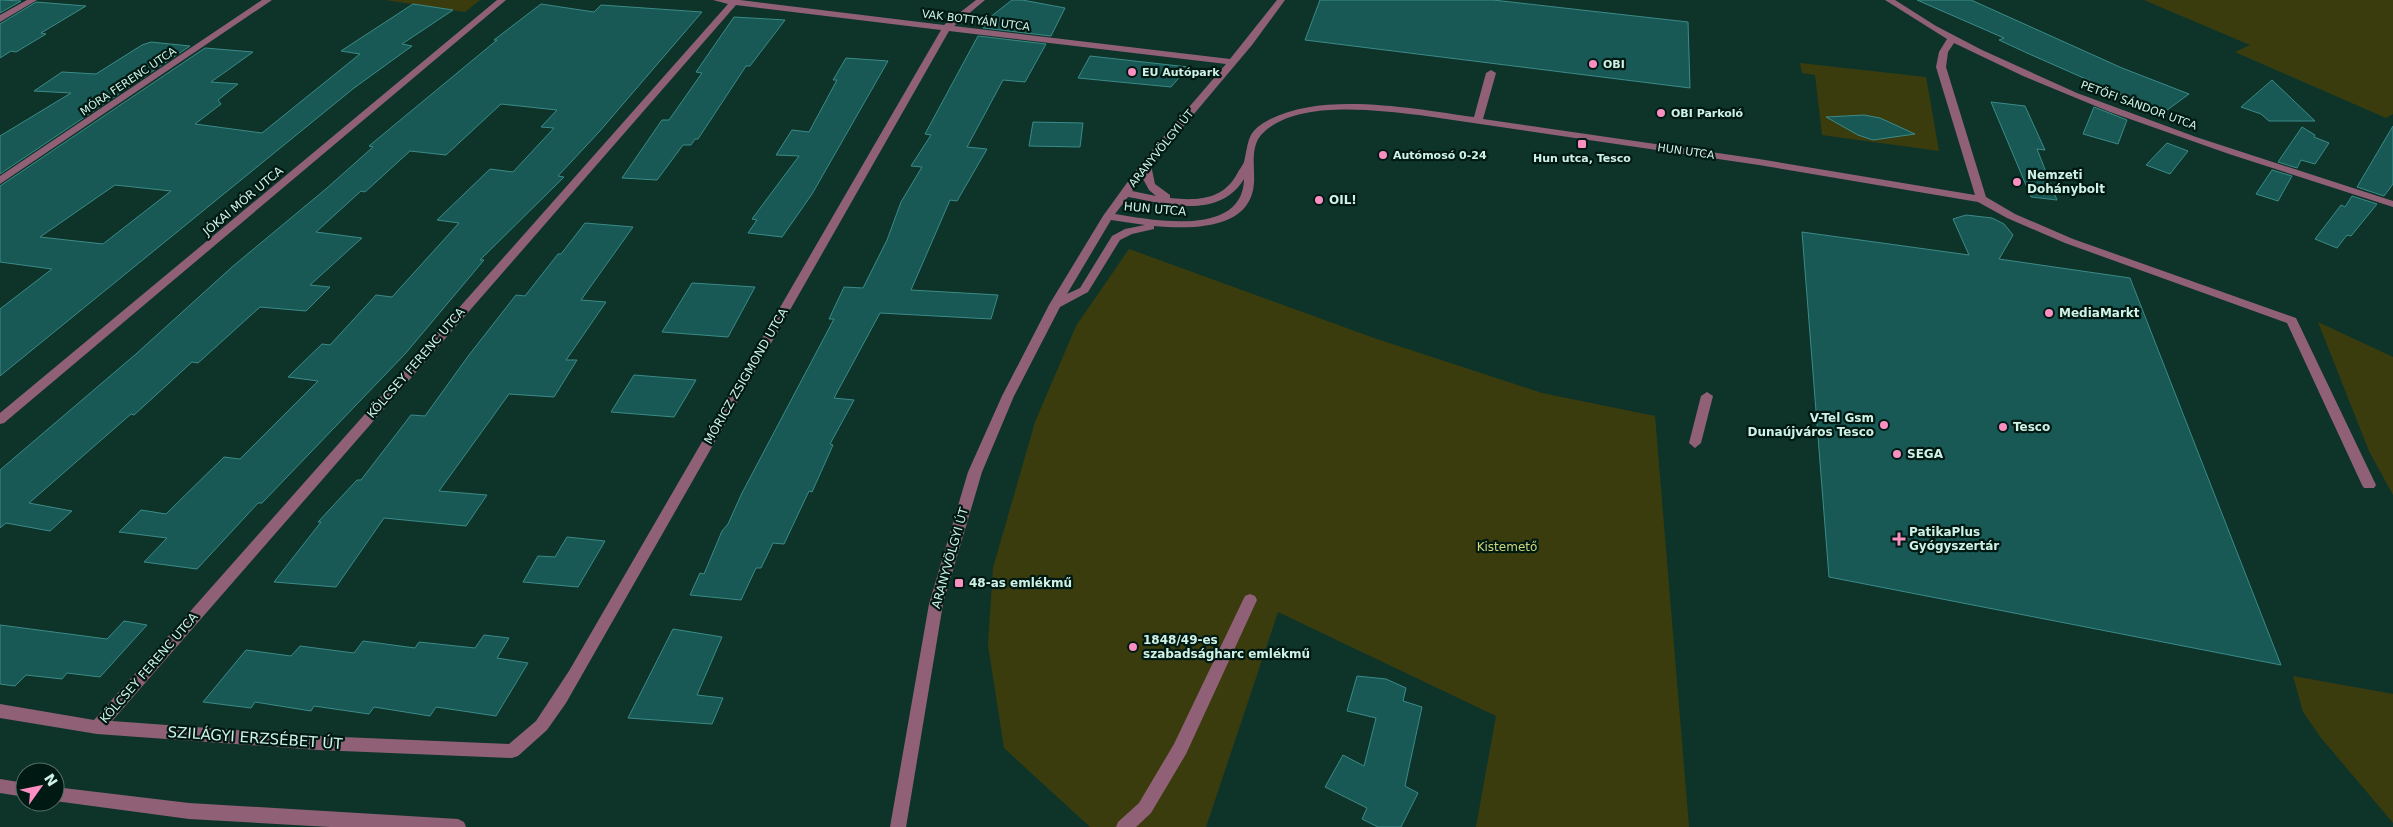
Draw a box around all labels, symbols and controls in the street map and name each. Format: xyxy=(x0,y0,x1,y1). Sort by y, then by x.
street label: VAK BOTTYÁN UTCA xyxy=(921,7,1031,34)
street label: MÓRA FERENC UTCA xyxy=(78,44,179,118)
marker: OBI xyxy=(1587,58,1599,70)
place label: OBI xyxy=(1603,58,1625,71)
marker: EU Autópark xyxy=(1126,66,1138,78)
place label: EU Autópark xyxy=(1142,66,1220,79)
street label: PETŐFI SÁNDOR UTCA xyxy=(2079,77,2199,133)
street label: ARANYVÖLGYI ÚT xyxy=(1126,107,1197,190)
marker: OBI Parkoló xyxy=(1655,107,1667,119)
place label: OBI Parkoló xyxy=(1671,107,1744,120)
marker: Hun utca, Tesco xyxy=(1576,138,1588,150)
street label: HUN UTCA xyxy=(1657,141,1716,162)
marker: Autómosó 0-24 xyxy=(1377,149,1389,161)
place label: Autómosó 0-24 xyxy=(1393,149,1487,162)
place label: Hun utca, Tesco xyxy=(1533,152,1631,165)
street label: JÓKAI MÓR UTCA xyxy=(199,162,286,239)
place label: Nemzeti Dohánybolt xyxy=(2027,168,2105,196)
marker: Nemzeti Dohánybolt xyxy=(2011,176,2023,188)
place label: OIL! xyxy=(1329,193,1357,207)
marker: OIL! xyxy=(1313,194,1325,206)
street label: HUN UTCA xyxy=(1123,199,1188,219)
street label: KÖLCSEY FERENC UTCA xyxy=(363,303,468,421)
street label: MÓRICZ ZSIGMOND UTCA xyxy=(700,304,791,446)
place label: MediaMarkt xyxy=(2059,306,2140,320)
marker: MediaMarkt xyxy=(2043,307,2055,319)
place label: V-Tel Gsm Dunaújváros Tesco xyxy=(1748,411,1874,439)
marker: V-Tel Gsm Dunaújváros Tesco xyxy=(1878,419,1890,431)
place label: Tesco xyxy=(2013,420,2050,434)
marker: Tesco xyxy=(1997,421,2009,433)
place label: SEGA xyxy=(1907,447,1944,461)
marker: SEGA xyxy=(1891,448,1903,460)
street label: ARANYVÖLGYI ÚT xyxy=(927,505,971,610)
place label: PatikaPlus Gyógyszertár xyxy=(1909,525,1999,553)
marker: PatikaPlus Gyógyszertár xyxy=(1893,533,1905,545)
park label: Kistemető xyxy=(1477,540,1537,554)
place label: 48-as emlékmű xyxy=(969,576,1072,590)
marker: 48-as emlékmű xyxy=(953,577,965,589)
street label: KÖLCSEY FERENC UTCA xyxy=(96,608,201,726)
place label: 1848/49-es szabadságharc emlékmű xyxy=(1143,633,1310,661)
marker: 1848/49-es szabadságharc emlékmű xyxy=(1127,641,1139,653)
street label: SZILÁGYI ERZSÉBET ÚT xyxy=(167,722,344,753)
north arrow xyxy=(15,762,65,812)
text: N xyxy=(41,771,61,789)

